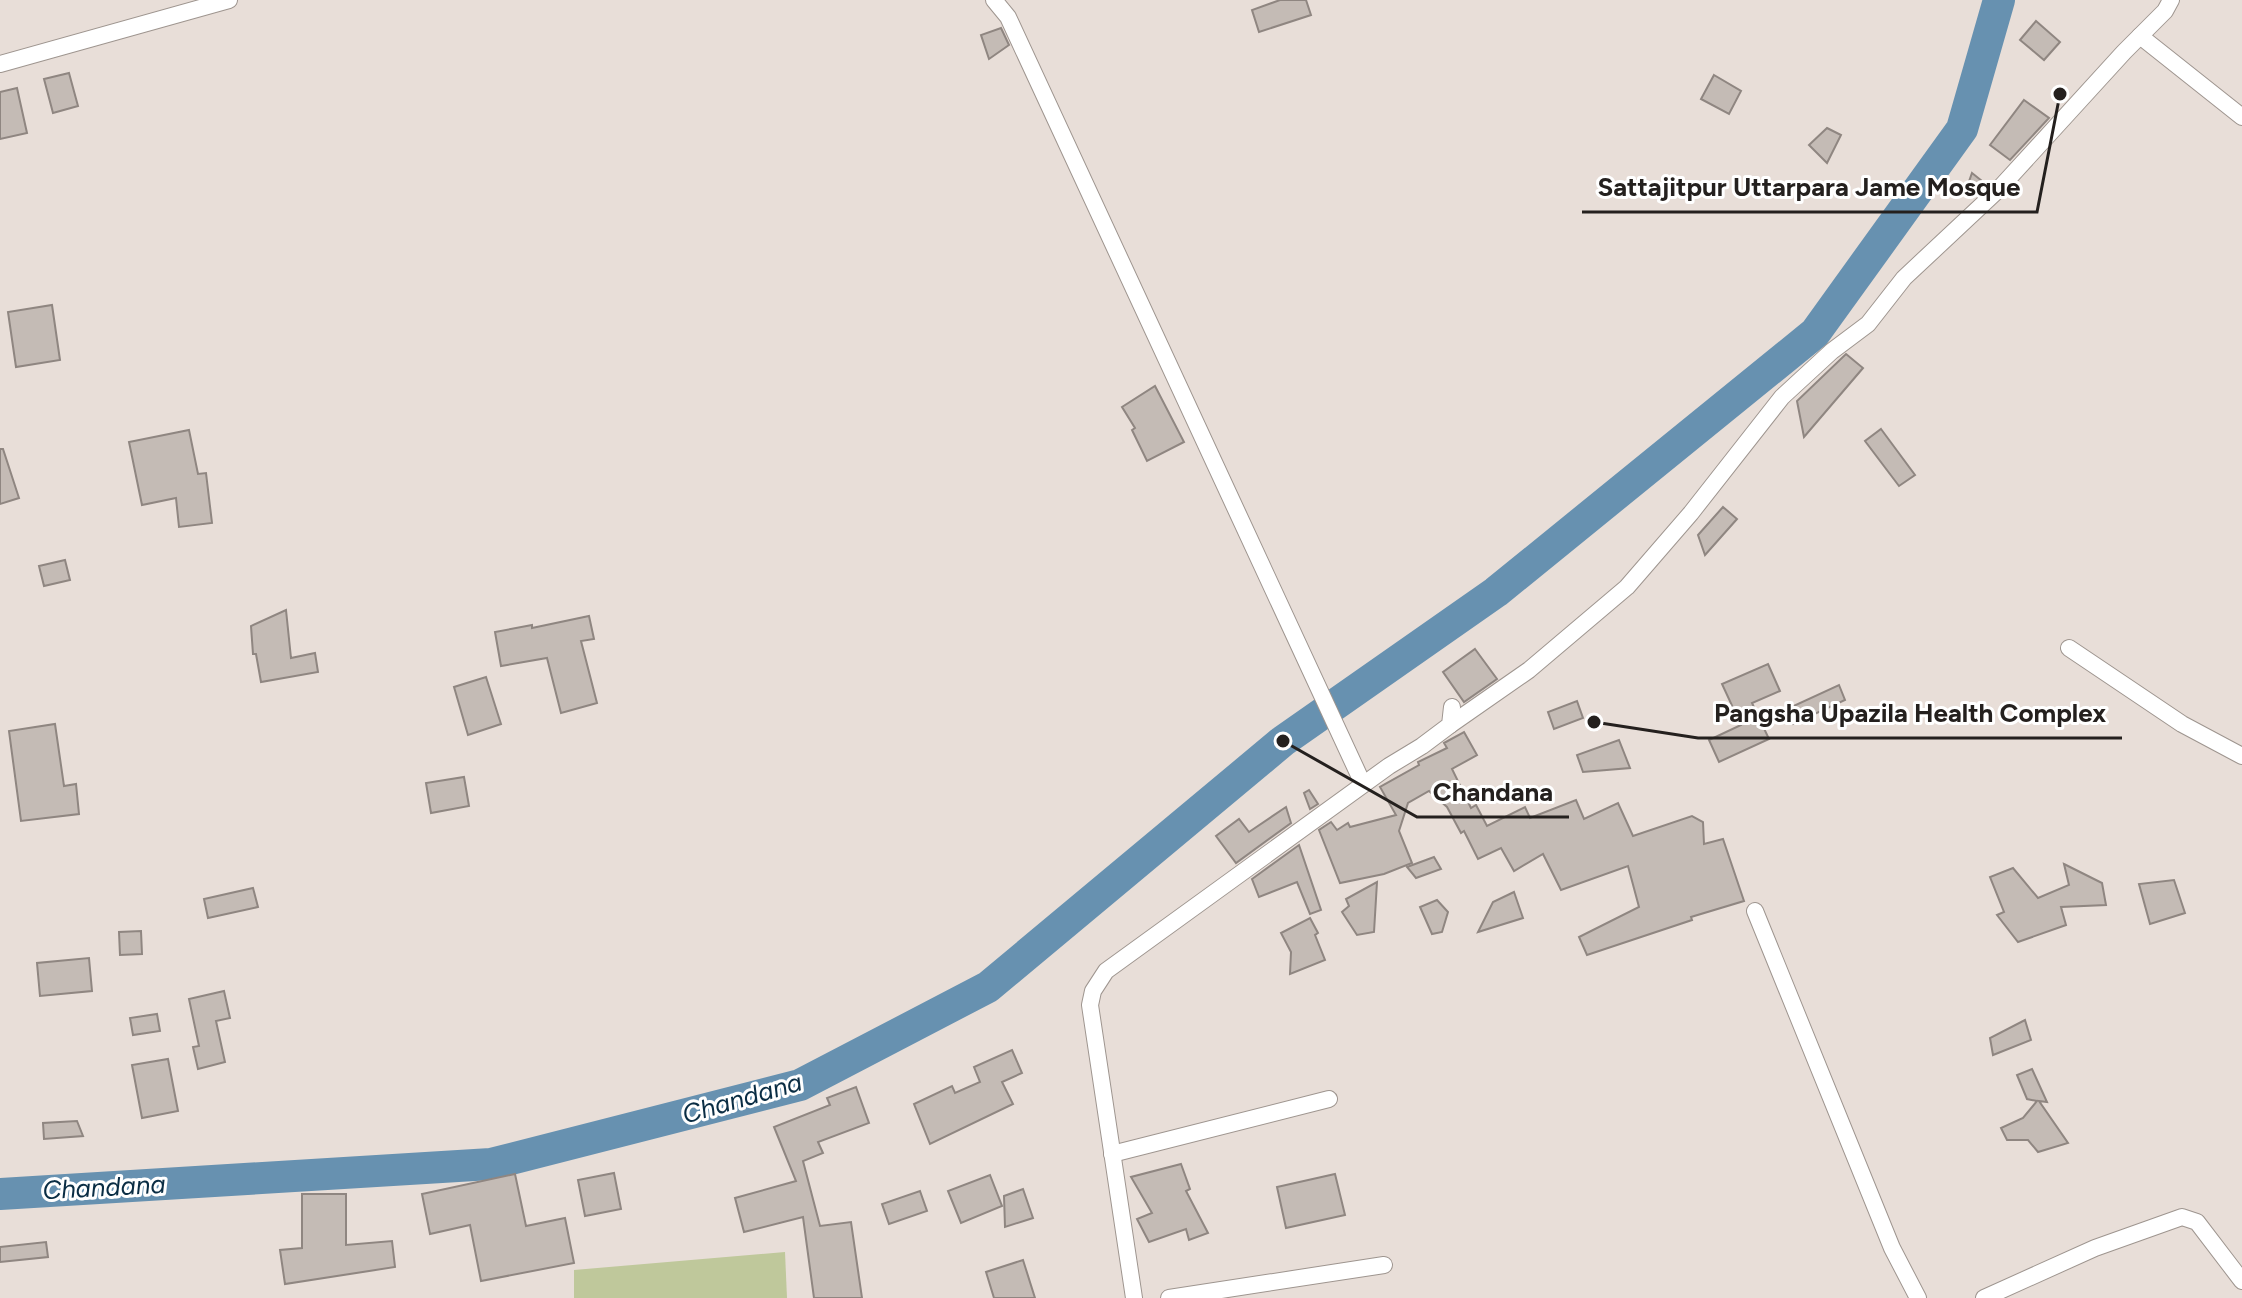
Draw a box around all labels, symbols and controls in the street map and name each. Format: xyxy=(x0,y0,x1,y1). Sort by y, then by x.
callout: Sattajitpur Uttarpara Jame Mosque xyxy=(1582,162,2037,212)
text: Sattajitpur Uttarpara Jame Mosque xyxy=(1597,171,2021,203)
callout: Pangsha Upazila Health Complex xyxy=(1698,688,2122,738)
text: Pangsha Upazila Health Complex xyxy=(1714,697,2106,729)
callout: Chandana xyxy=(1417,767,1569,817)
text: Chandana xyxy=(1433,776,1553,808)
water label: Chandana xyxy=(678,1066,806,1130)
water label: Chandana xyxy=(42,1168,166,1206)

